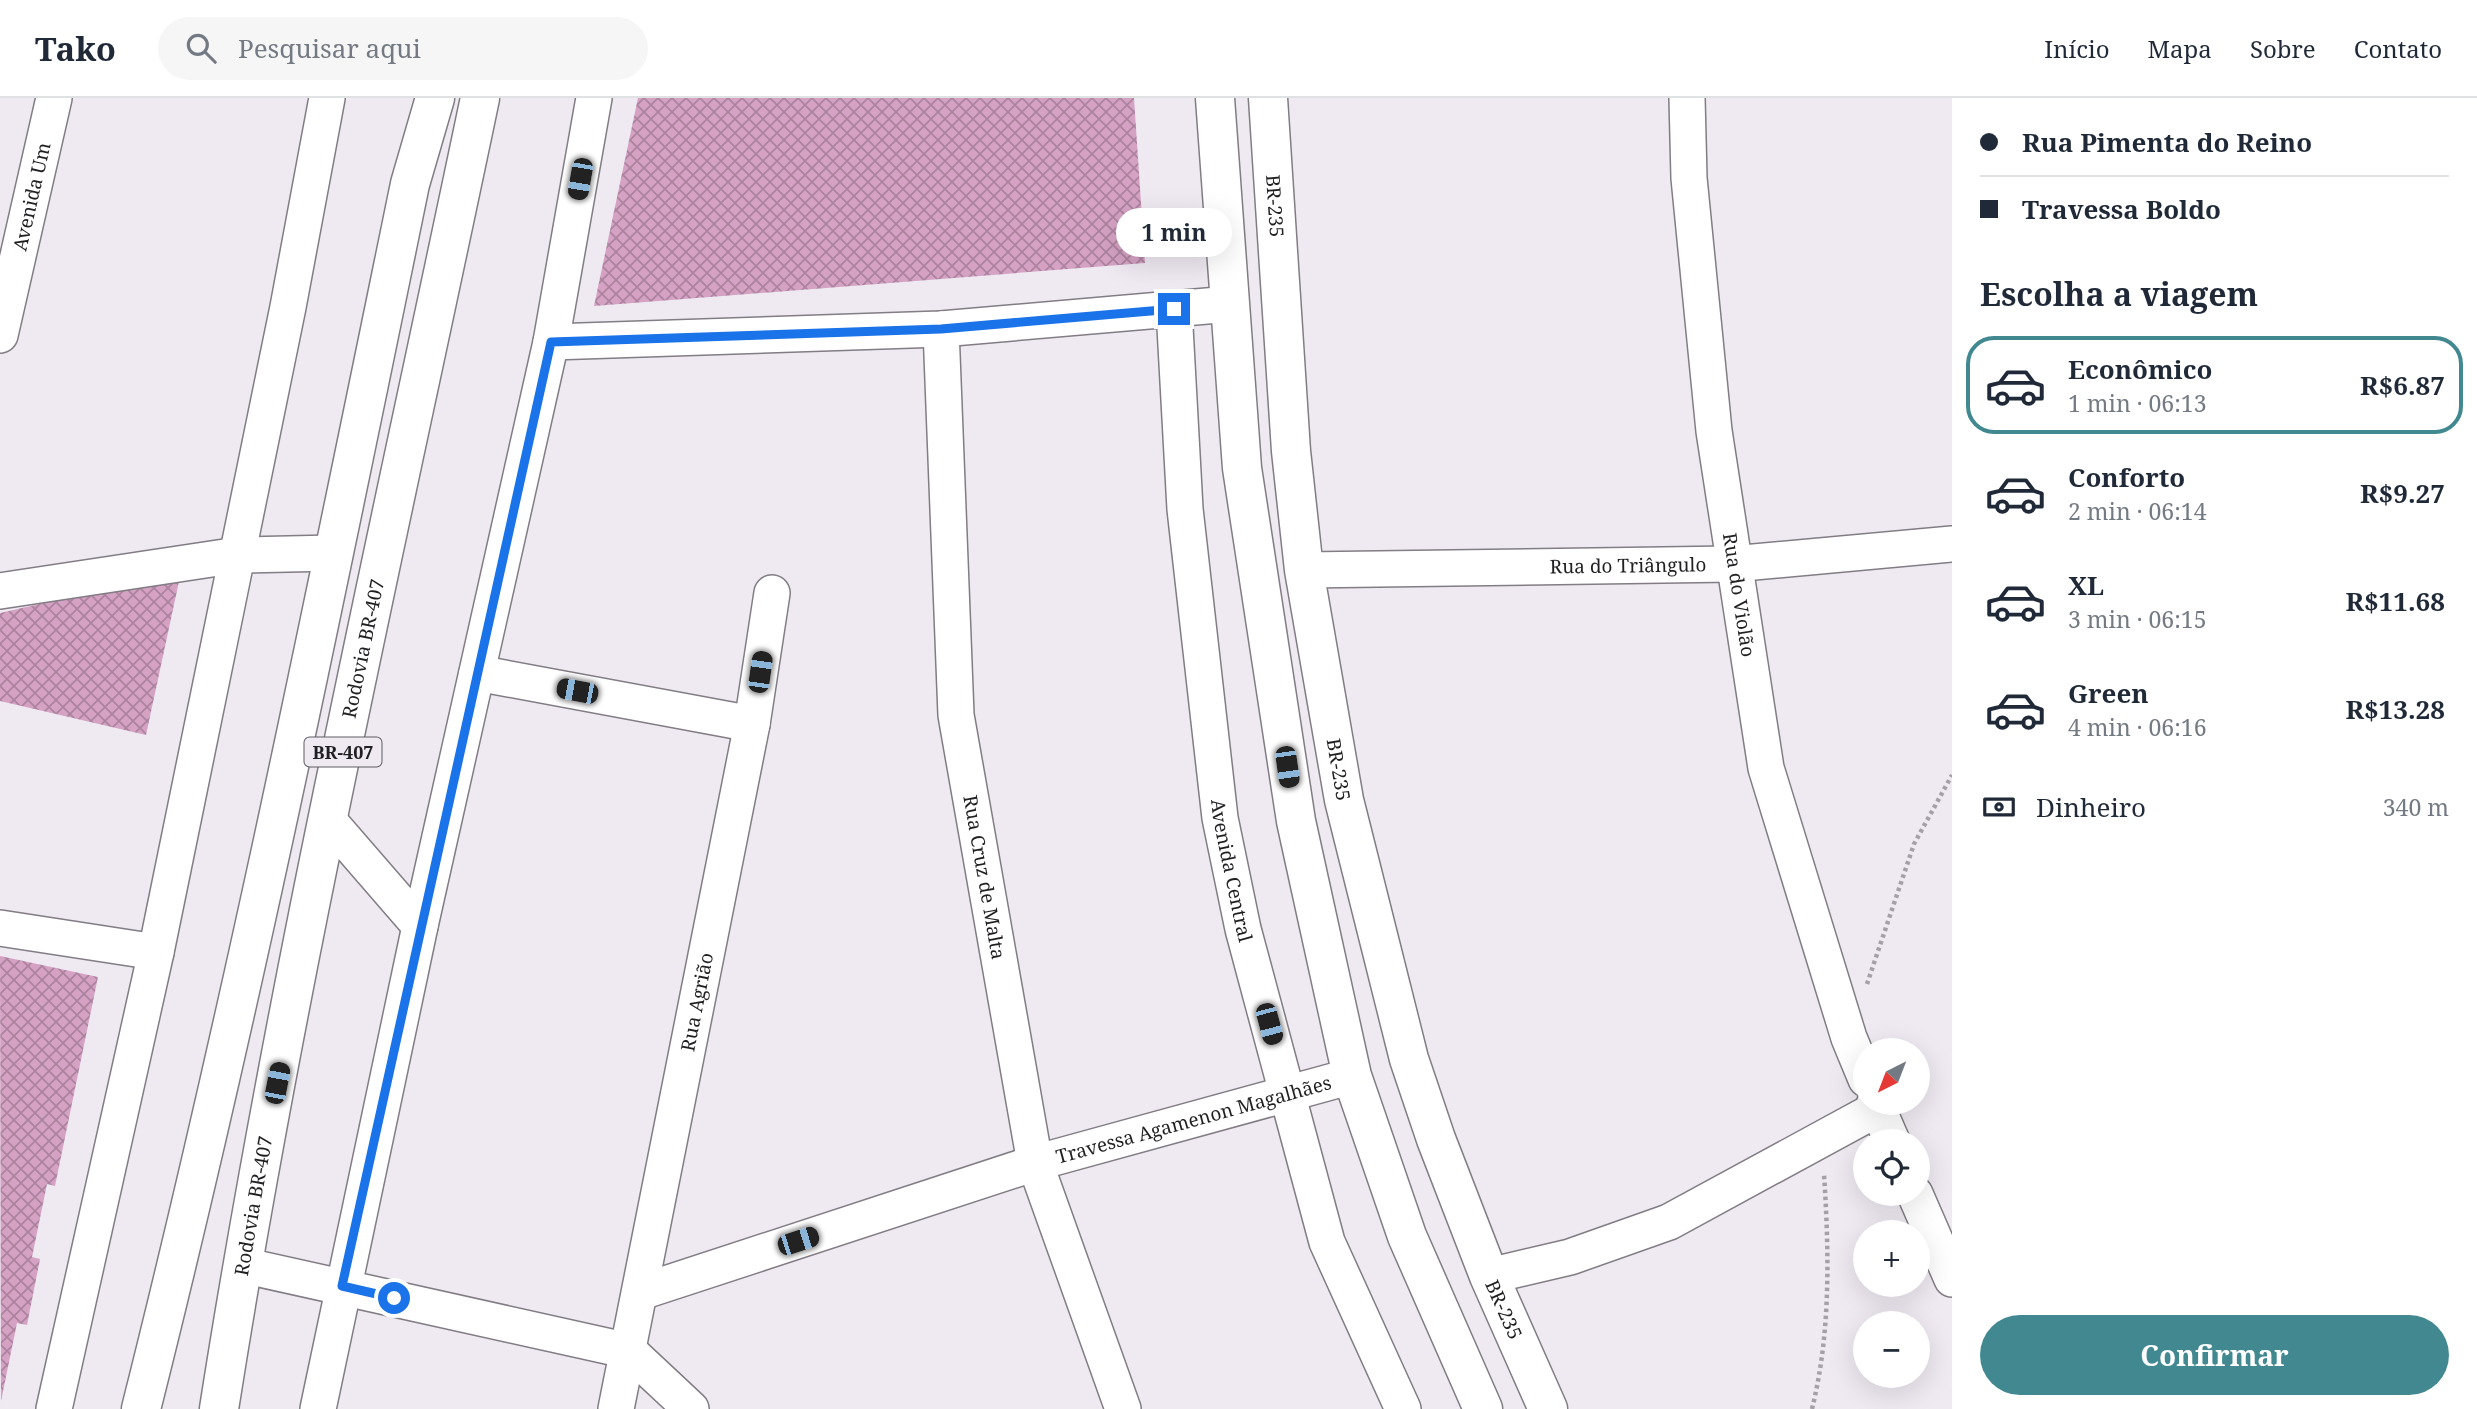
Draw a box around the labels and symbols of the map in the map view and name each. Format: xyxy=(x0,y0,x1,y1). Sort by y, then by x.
street label: Avenida Um xyxy=(7,140,57,253)
car xyxy=(567,156,594,202)
street label: BR-235 xyxy=(1260,174,1290,238)
callout: 1 min xyxy=(1116,208,1232,256)
route end xyxy=(1158,293,1190,325)
street label: Rua do Violão xyxy=(1717,531,1762,659)
street label: Rua do Triângulo xyxy=(1549,551,1706,580)
street label: Rodovia BR-407 xyxy=(336,577,390,720)
car xyxy=(747,650,774,694)
car xyxy=(555,677,600,705)
street label: BR-235 xyxy=(1321,736,1357,803)
road number: BR-407 xyxy=(304,738,382,766)
car xyxy=(1274,745,1301,789)
street label: Rua Cruz de Malta xyxy=(957,793,1012,961)
street label: Avenida Central xyxy=(1205,798,1259,945)
street label: Rua Agrião xyxy=(674,950,719,1054)
car xyxy=(1254,1001,1285,1047)
north arrow xyxy=(1853,1038,1930,1115)
car xyxy=(263,1060,292,1106)
street label: Travessa Agamenon Magalhães xyxy=(1053,1069,1334,1170)
street label: Rodovia BR-407 xyxy=(228,1134,278,1278)
car xyxy=(775,1225,822,1257)
street label: BR-235 xyxy=(1479,1276,1528,1343)
route start xyxy=(378,1282,410,1314)

